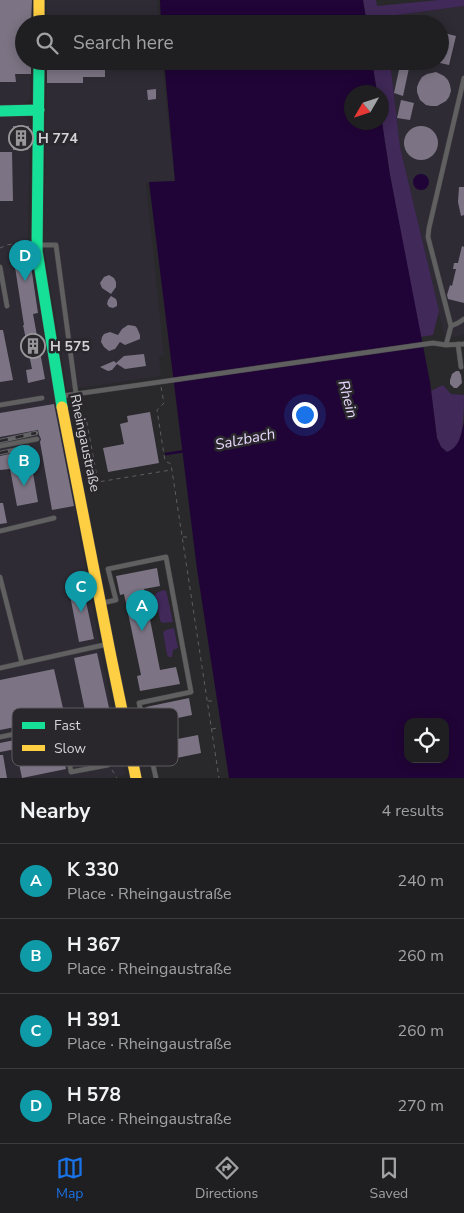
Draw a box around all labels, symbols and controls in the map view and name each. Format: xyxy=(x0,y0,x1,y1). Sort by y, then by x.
search box xyxy=(15,15,449,70)
icon: search xyxy=(33,29,61,57)
text: Search here xyxy=(73,30,174,56)
north arrow xyxy=(344,85,389,130)
building icon: H 774 xyxy=(8,125,34,151)
place label: H 774 xyxy=(38,129,78,148)
pin: D xyxy=(9,240,41,281)
building icon: H 575 xyxy=(20,333,46,359)
place label: H 575 xyxy=(50,337,90,356)
water label: Rhein xyxy=(333,378,363,420)
street label: Rheingaustraße xyxy=(65,392,105,494)
your location xyxy=(292,402,318,428)
water label: Salzbach xyxy=(213,423,277,455)
pin: B xyxy=(8,445,40,486)
pin: C xyxy=(65,571,97,612)
pin: A xyxy=(126,590,158,631)
legend xyxy=(12,708,178,766)
text: Fast xyxy=(54,716,80,735)
map controls xyxy=(404,718,449,763)
button: locate xyxy=(404,718,449,763)
text: Slow xyxy=(54,739,86,758)
text: Nearby xyxy=(20,797,90,825)
text: 4 results xyxy=(382,800,444,822)
text: K 330 xyxy=(67,857,119,883)
text: A xyxy=(30,870,42,892)
text: 240 m xyxy=(397,870,444,892)
text: Place · Rheingaustraße xyxy=(67,883,232,905)
text: H 367 xyxy=(67,932,121,958)
text: B xyxy=(30,945,42,967)
text: 260 m xyxy=(397,945,444,967)
text: Place · Rheingaustraße xyxy=(67,958,232,980)
text: H 391 xyxy=(67,1007,121,1033)
text: C xyxy=(31,1020,41,1042)
text: 260 m xyxy=(397,1020,444,1042)
text: Place · Rheingaustraße xyxy=(67,1033,232,1055)
text: H 578 xyxy=(67,1082,121,1108)
text: D xyxy=(30,1095,42,1117)
text: 270 m xyxy=(397,1095,444,1117)
text: Place · Rheingaustraße xyxy=(67,1108,232,1130)
tab: Map xyxy=(56,1154,84,1203)
tab: Directions xyxy=(195,1154,258,1203)
tab: Saved xyxy=(370,1154,408,1203)

